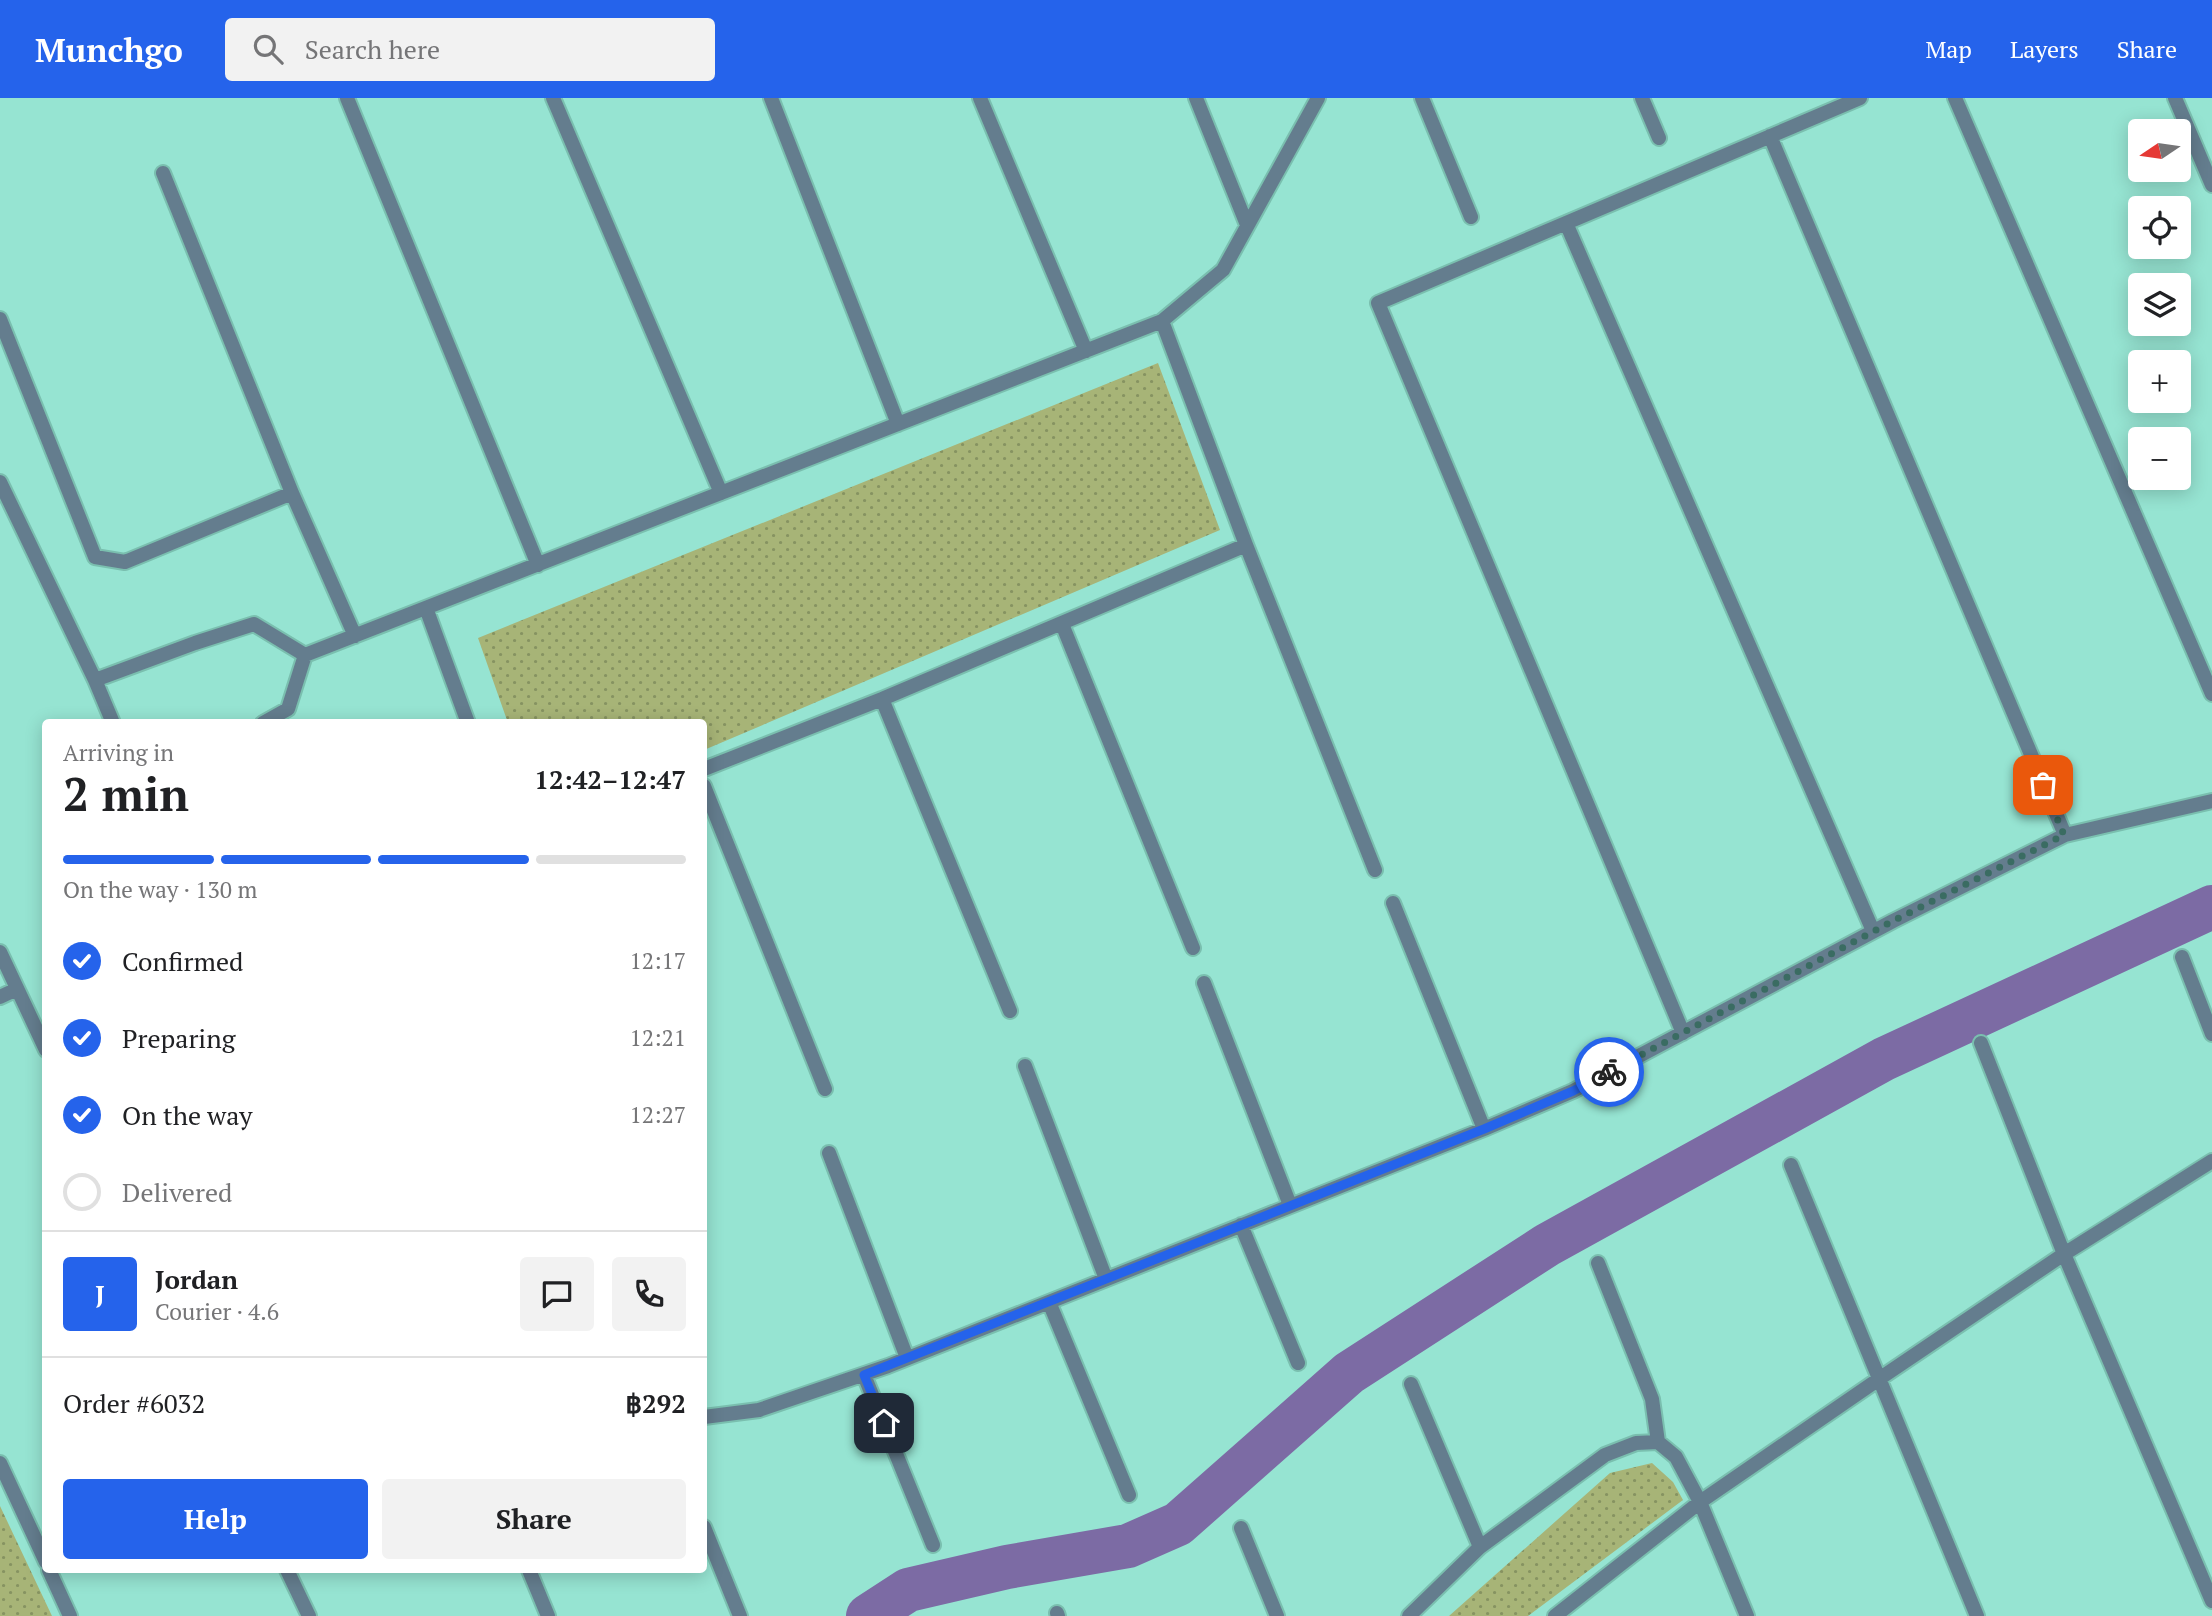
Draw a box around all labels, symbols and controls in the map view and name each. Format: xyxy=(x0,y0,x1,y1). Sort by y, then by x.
search box xyxy=(225,18,715,81)
text: Munchgo xyxy=(35,28,183,71)
icon: search xyxy=(249,30,287,68)
text: Search here xyxy=(305,32,440,66)
text: Map xyxy=(1925,33,1972,65)
text: Layers xyxy=(2010,33,2079,65)
text: Share xyxy=(2117,33,2177,65)
north arrow xyxy=(2128,119,2191,182)
map controls xyxy=(2128,119,2191,490)
button: locate xyxy=(2128,196,2191,259)
button: layers xyxy=(2128,273,2191,336)
button: + xyxy=(2128,350,2191,413)
button: − xyxy=(2128,427,2191,490)
text: Arriving in xyxy=(63,737,174,768)
pin xyxy=(2013,755,2073,815)
text: 12:42–12:47 xyxy=(534,762,686,796)
text: 2 min xyxy=(63,763,189,824)
icon: bag xyxy=(2024,766,2062,804)
text: On the way · 130 m xyxy=(63,874,257,905)
icon: check xyxy=(63,942,101,980)
text: Confirmed xyxy=(122,944,243,978)
text: 12:17 xyxy=(629,945,686,976)
icon: check xyxy=(63,1019,101,1057)
text: Preparing xyxy=(122,1021,235,1055)
text: 12:21 xyxy=(629,1022,686,1053)
courier xyxy=(1574,1037,1644,1107)
icon: bike xyxy=(1590,1053,1628,1091)
icon: check xyxy=(63,1096,101,1134)
text: On the way xyxy=(122,1098,253,1132)
text: 12:27 xyxy=(629,1099,686,1130)
text: Delivered xyxy=(122,1175,232,1209)
button: chat xyxy=(520,1257,594,1331)
button: phone xyxy=(612,1257,686,1331)
text: Jordan xyxy=(155,1262,238,1296)
text: J xyxy=(95,1277,105,1311)
text: Courier · 4.6 xyxy=(155,1296,279,1327)
text: Order #6032 xyxy=(63,1386,205,1420)
text: ฿292 xyxy=(625,1386,686,1420)
pin xyxy=(854,1393,914,1453)
icon: home xyxy=(865,1404,903,1442)
button: Help xyxy=(63,1479,368,1559)
button: Share xyxy=(382,1479,686,1559)

